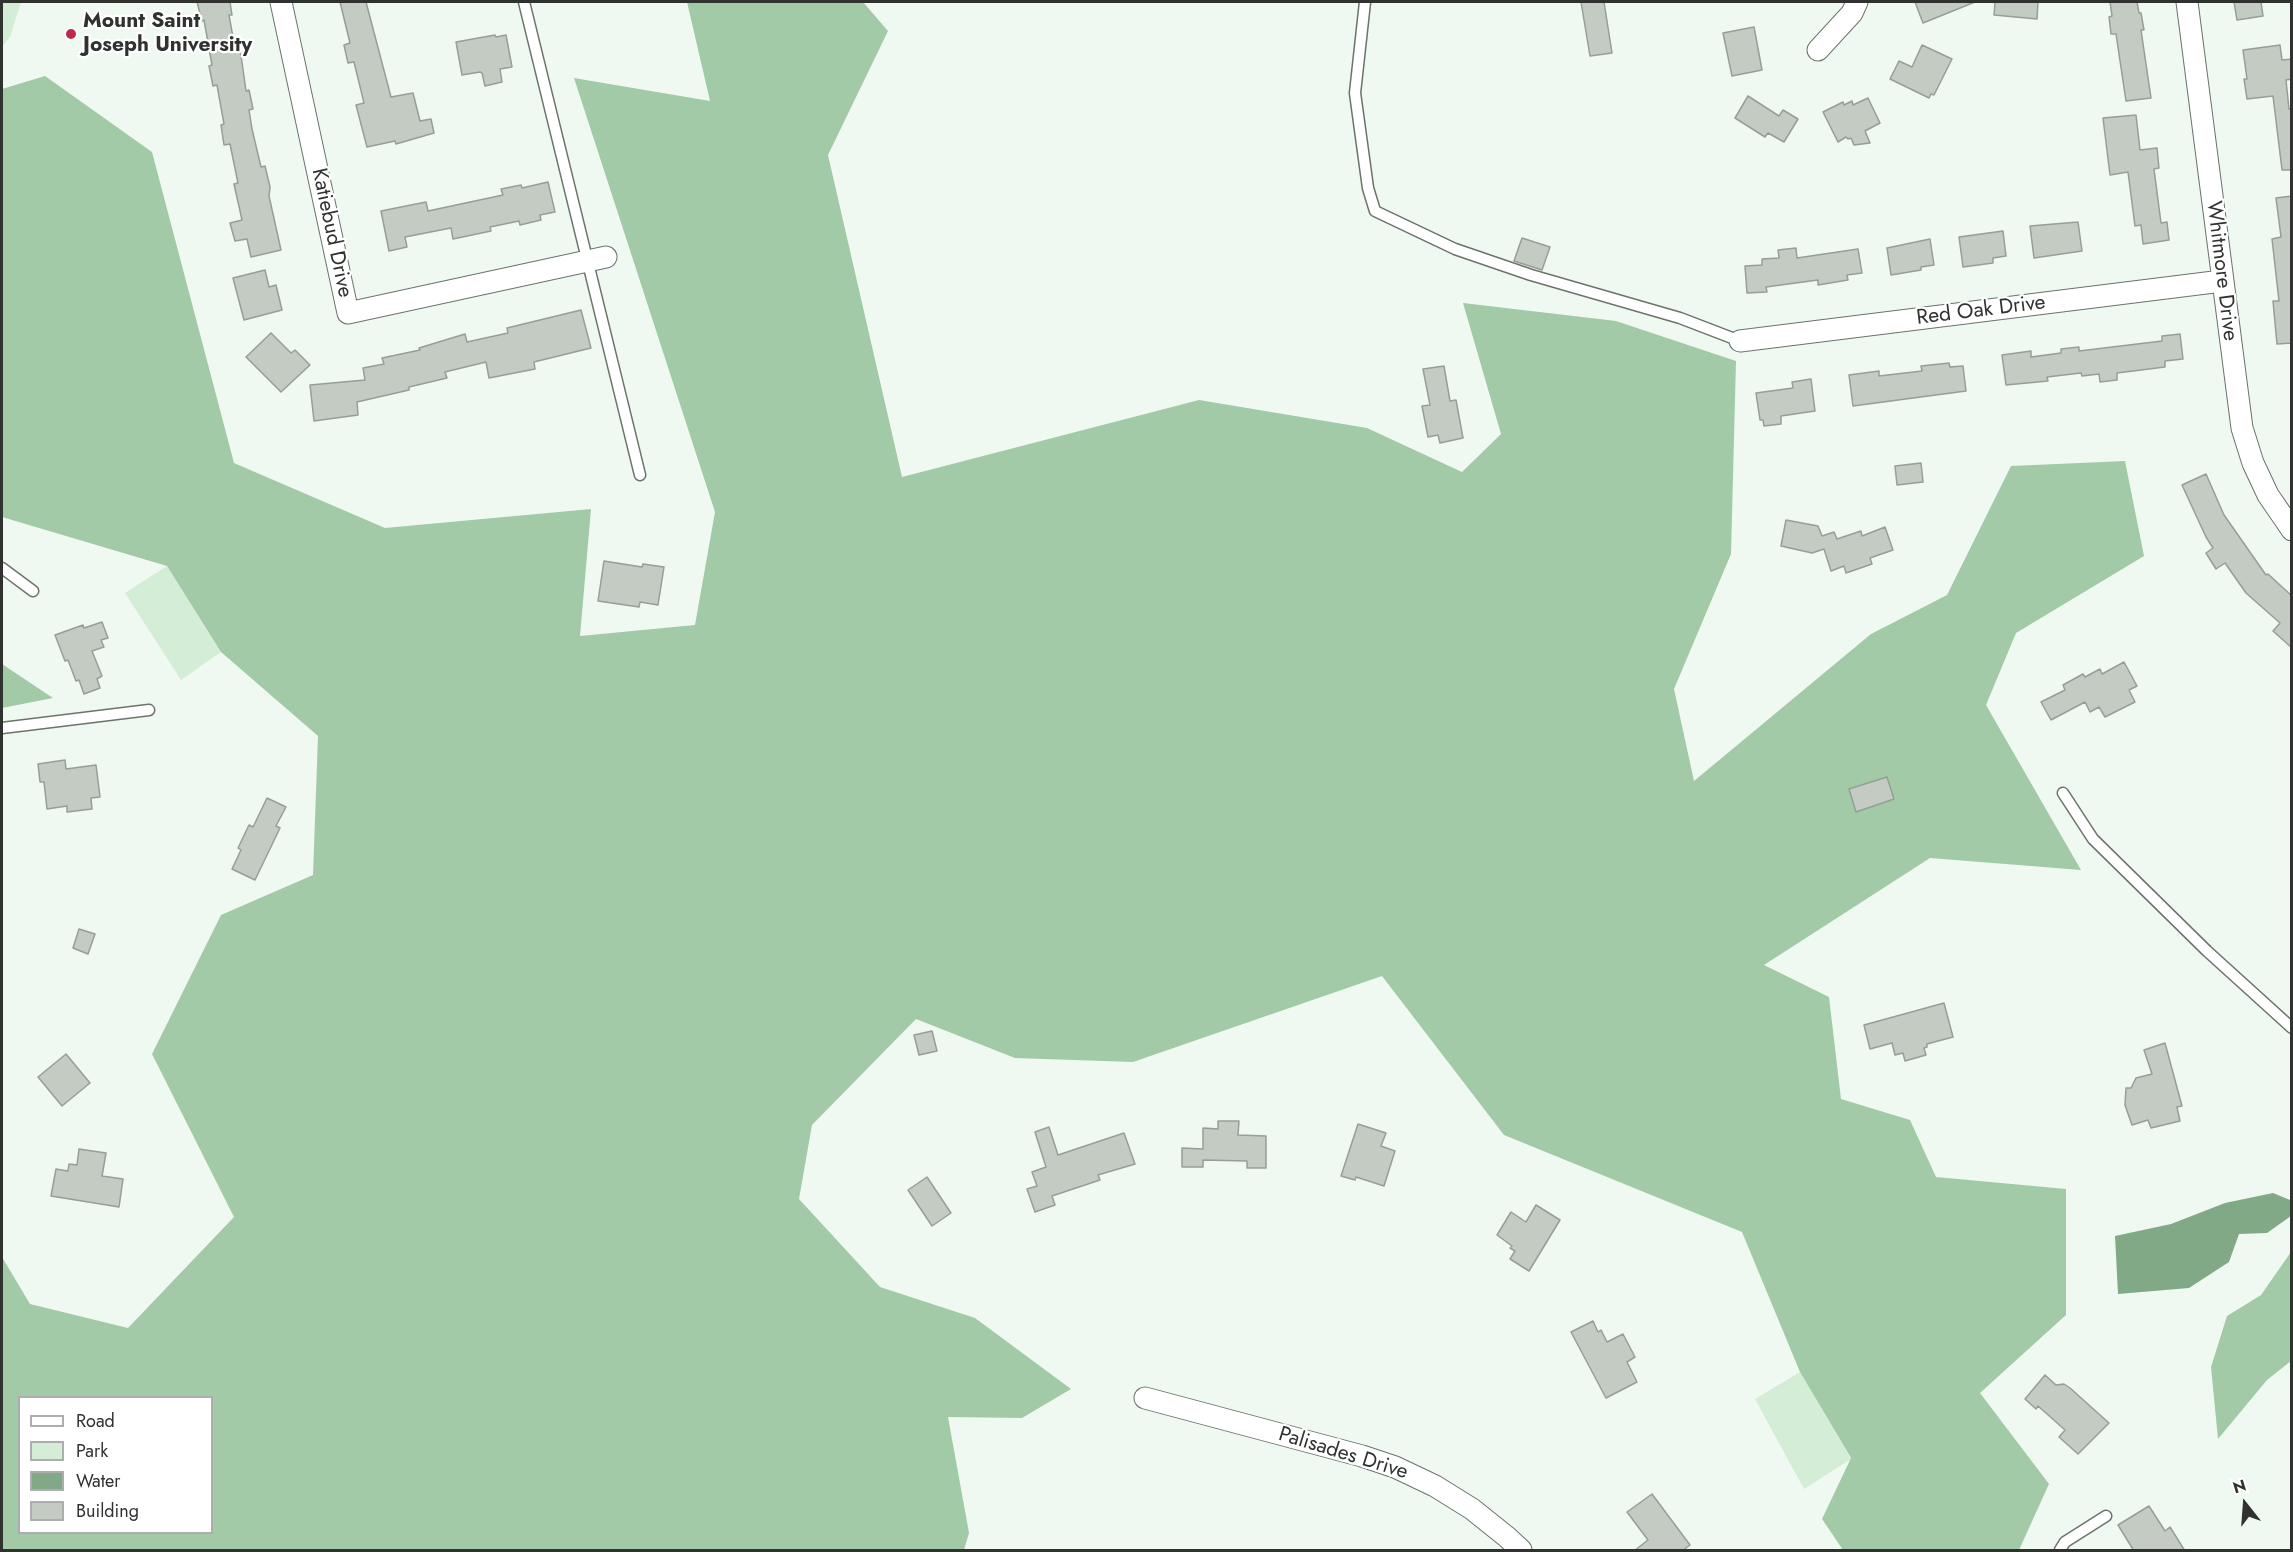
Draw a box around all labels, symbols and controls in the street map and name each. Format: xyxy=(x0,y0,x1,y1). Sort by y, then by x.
place label: Mount Saint Joseph University xyxy=(83,9,252,59)
marker: Mount Saint Joseph University xyxy=(64,27,78,41)
street label: Katiebud Drive xyxy=(305,166,357,300)
street label: Whitmore Drive xyxy=(2200,200,2242,342)
street label: Red Oak Drive xyxy=(1915,291,2047,331)
legend xyxy=(18,1396,213,1534)
text: Road xyxy=(76,1408,115,1434)
street label: Palisades Drive xyxy=(1275,1422,1411,1486)
text: Park xyxy=(76,1438,108,1464)
text: Water xyxy=(76,1468,120,1494)
text: N xyxy=(2230,1473,2249,1499)
north arrow xyxy=(2215,1474,2275,1534)
text: Building xyxy=(76,1498,139,1524)

